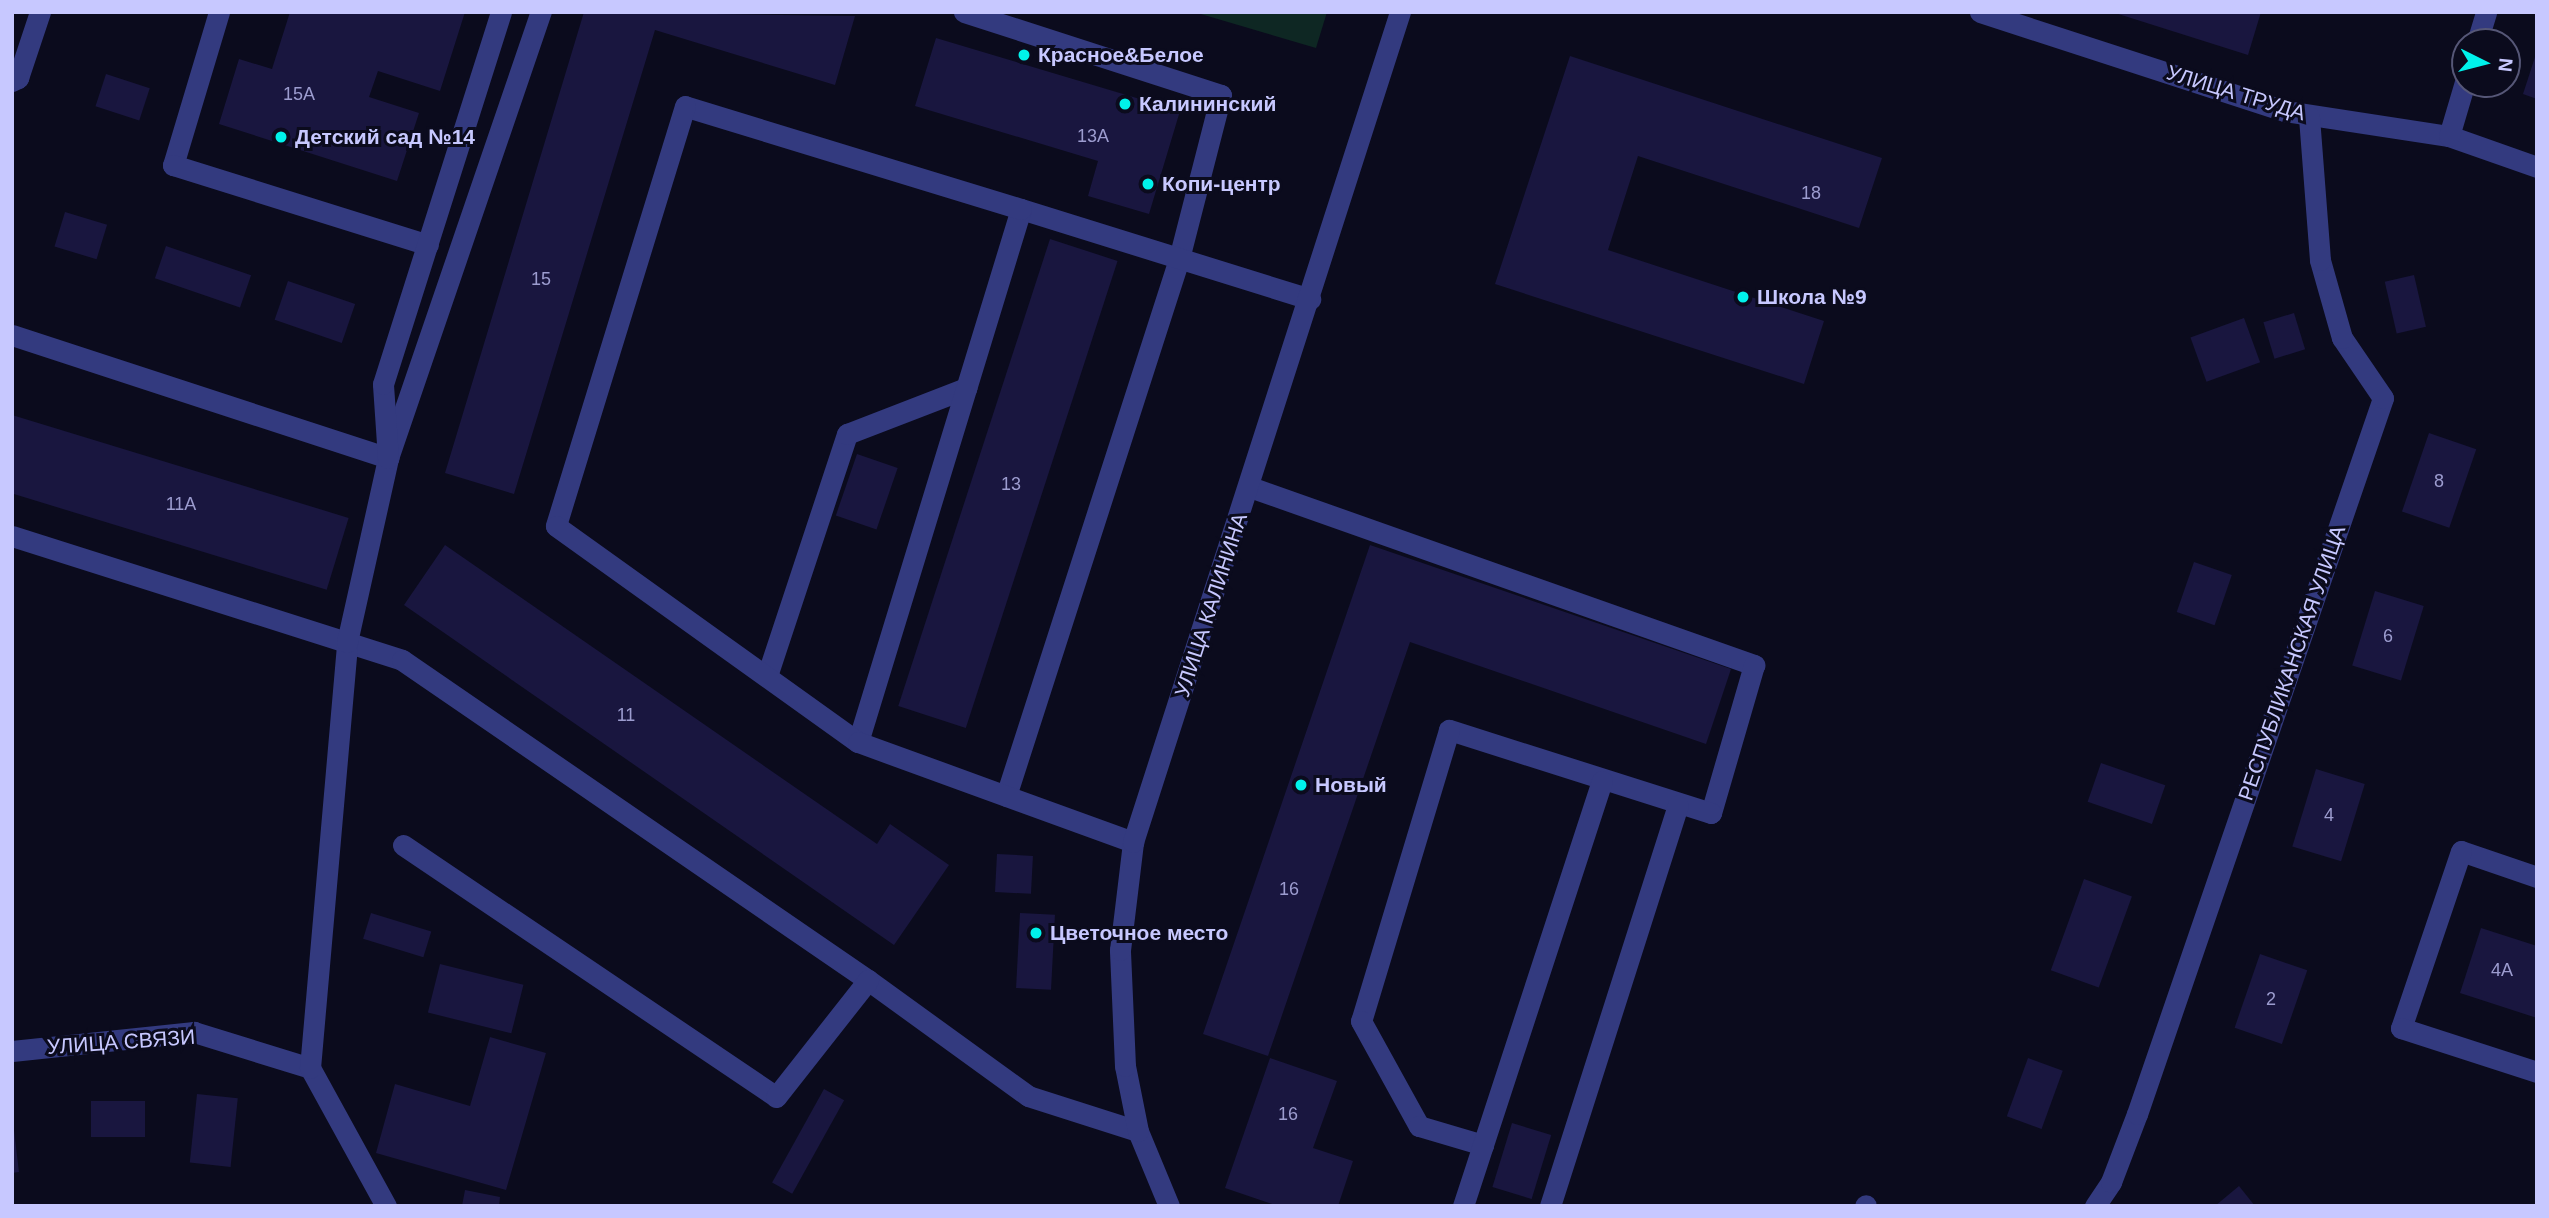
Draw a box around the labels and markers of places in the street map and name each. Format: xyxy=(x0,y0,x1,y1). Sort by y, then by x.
place label: Красное&Белое xyxy=(1038,42,1204,68)
marker: Красное&Белое xyxy=(1016,47,1032,63)
place label: Калининский xyxy=(1139,91,1276,117)
marker: Калининский xyxy=(1117,96,1133,112)
place label: Детский сад №14 xyxy=(295,124,475,150)
marker: Детский сад №14 xyxy=(273,129,289,145)
place label: Копи-центр xyxy=(1162,171,1281,197)
marker: Копи-центр xyxy=(1140,176,1156,192)
place label: Школа №9 xyxy=(1757,284,1867,310)
marker: Школа №9 xyxy=(1735,289,1751,305)
place label: Новый xyxy=(1315,772,1387,798)
marker: Новый xyxy=(1293,777,1309,793)
place label: Цветочное место xyxy=(1050,920,1228,946)
marker: Цветочное место xyxy=(1028,925,1044,941)

